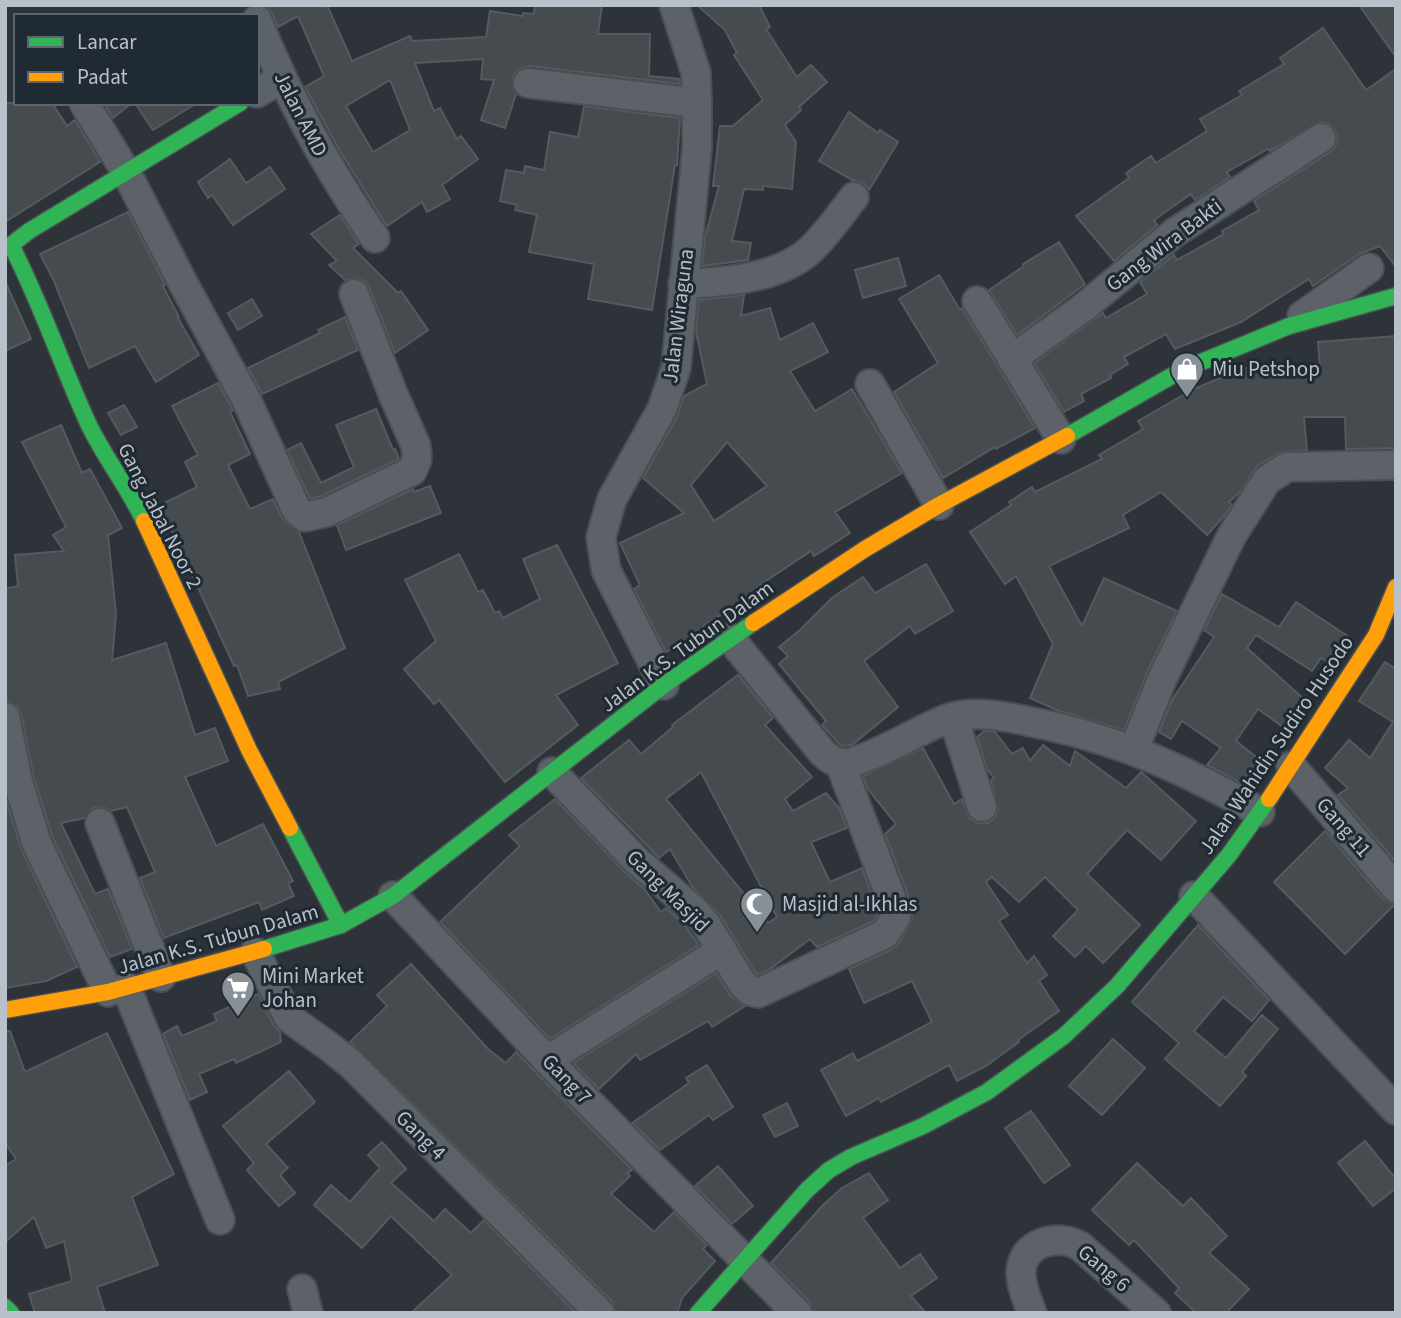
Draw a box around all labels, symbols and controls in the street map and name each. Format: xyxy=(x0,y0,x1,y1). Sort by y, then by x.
legend xyxy=(14,14,259,105)
text: Lancar xyxy=(77,27,137,57)
text: Padat xyxy=(77,62,128,92)
street label: Jalan AMD xyxy=(267,66,335,162)
street label: Gang Wira Bakti xyxy=(1100,191,1228,299)
street label: Jalan Wiraguna xyxy=(655,247,701,385)
shop icon: Miu Petshop xyxy=(1168,350,1206,399)
place label: Miu Petshop xyxy=(1212,354,1320,384)
street label: Gang Jabal Noor 2 xyxy=(110,438,210,594)
street label: Jalan K.S. Tubun Dalam xyxy=(594,573,780,719)
street label: Jalan Wahidin Sudiro Husodo xyxy=(1191,629,1361,861)
street label: Gang 11 xyxy=(1309,790,1379,864)
street label: Gang Masjid xyxy=(620,843,716,939)
mosque icon: Masjid al-Ikhlas xyxy=(738,885,776,934)
place label: Masjid al-Ikhlas xyxy=(782,889,918,919)
street label: Jalan K.S. Tubun Dalam xyxy=(114,896,322,982)
place label: Mini Market Johan xyxy=(262,961,364,1015)
supermarket icon: Mini Market Johan xyxy=(219,969,257,1018)
street label: Gang 7 xyxy=(535,1047,599,1111)
street label: Gang 4 xyxy=(389,1103,453,1167)
street label: Gang 6 xyxy=(1071,1237,1137,1299)

